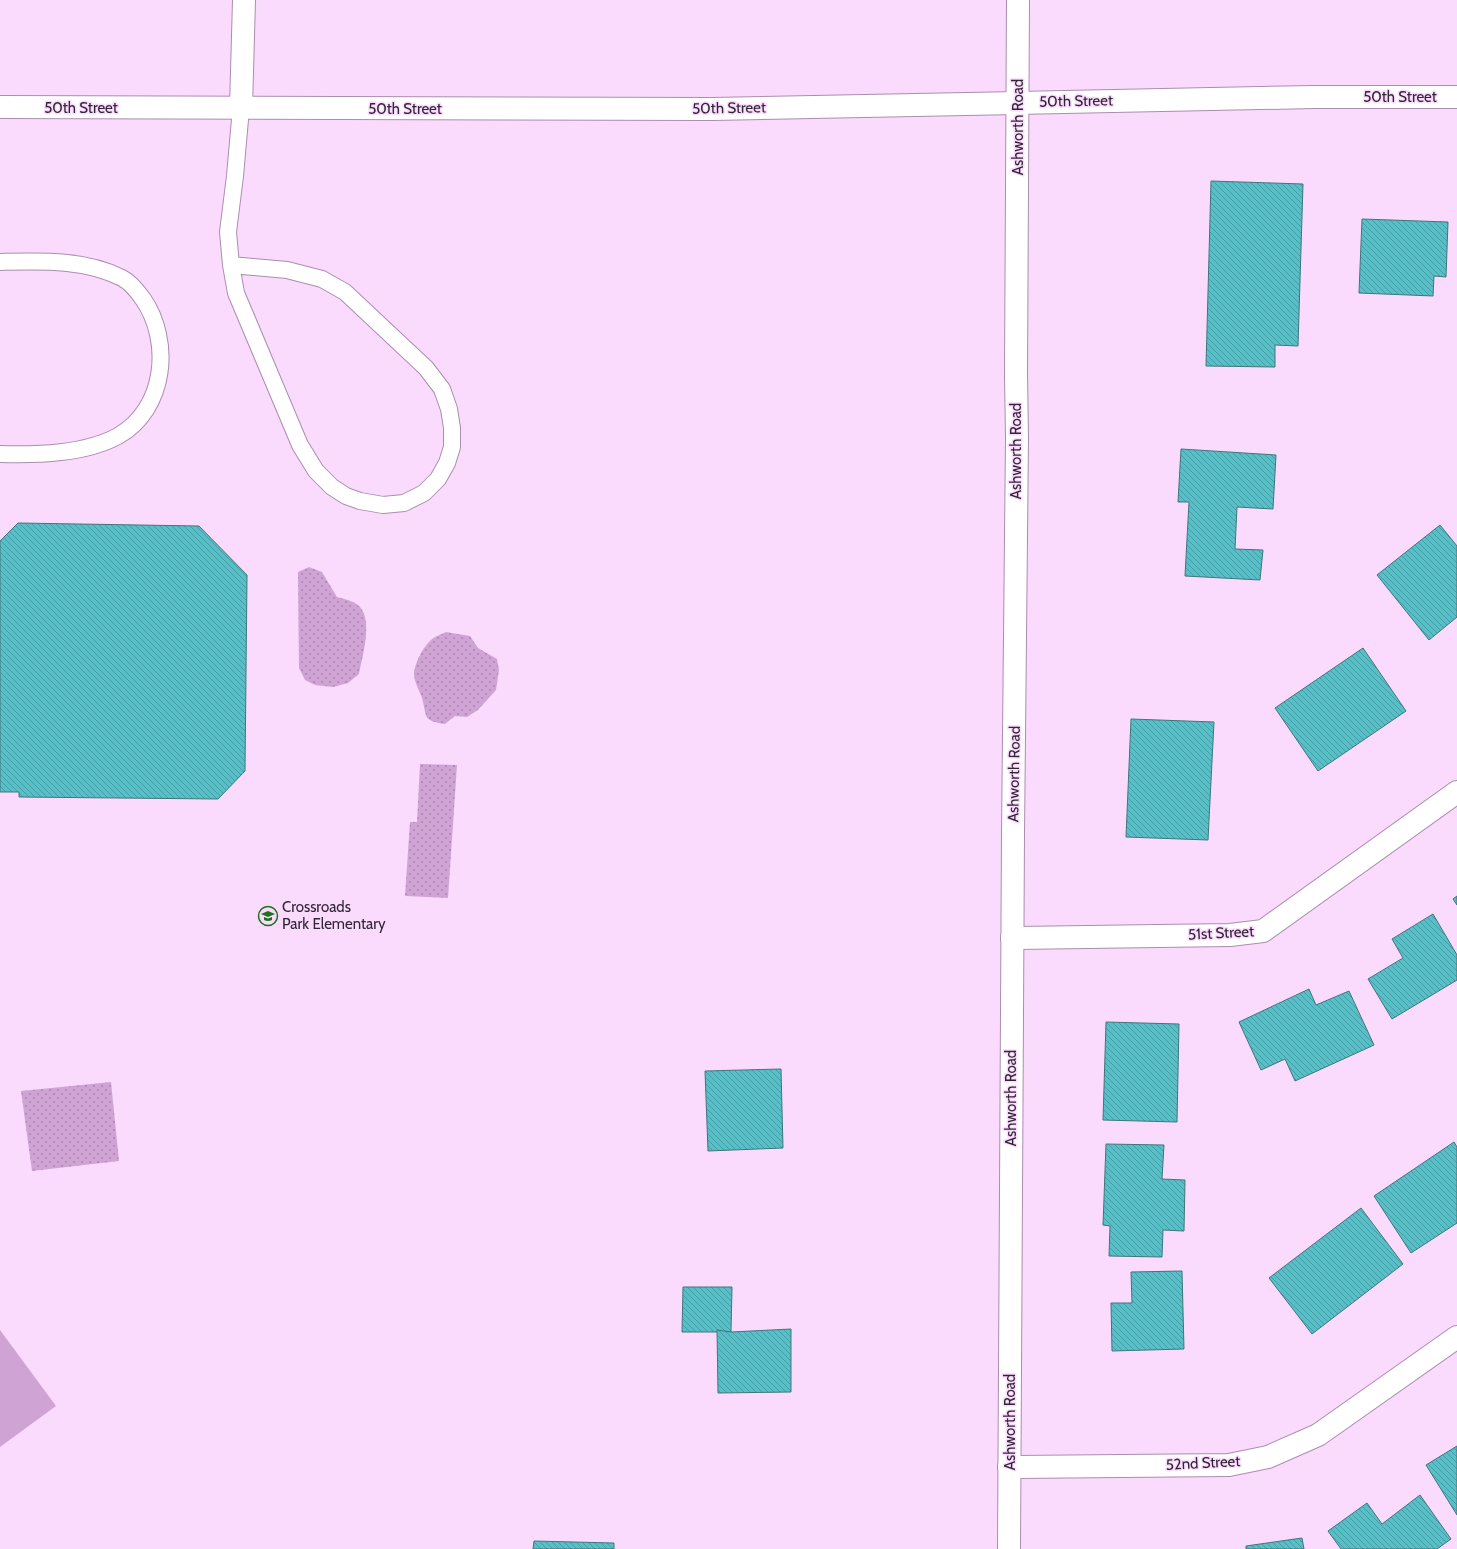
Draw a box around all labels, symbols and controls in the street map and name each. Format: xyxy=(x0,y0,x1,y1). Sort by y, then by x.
street label: Ashworth Road xyxy=(1009,79,1027,175)
street label: 50th Street xyxy=(1363,88,1437,106)
street label: 50th Street xyxy=(1039,91,1113,111)
street label: 50th Street xyxy=(692,98,766,118)
street label: 50th Street xyxy=(44,99,118,117)
street label: 50th Street xyxy=(368,100,442,118)
street label: Ashworth Road xyxy=(1007,403,1025,499)
street label: Ashworth Road xyxy=(1004,726,1024,822)
place label: Crossroads Park Elementary xyxy=(282,898,386,933)
school or university icon: Crossroads Park Elementary xyxy=(257,905,279,927)
street label: 51st Street xyxy=(1187,922,1255,944)
street label: Ashworth Road xyxy=(1002,1050,1020,1146)
street label: Ashworth Road xyxy=(1001,1374,1019,1470)
street label: 52nd Street xyxy=(1165,1452,1241,1474)

